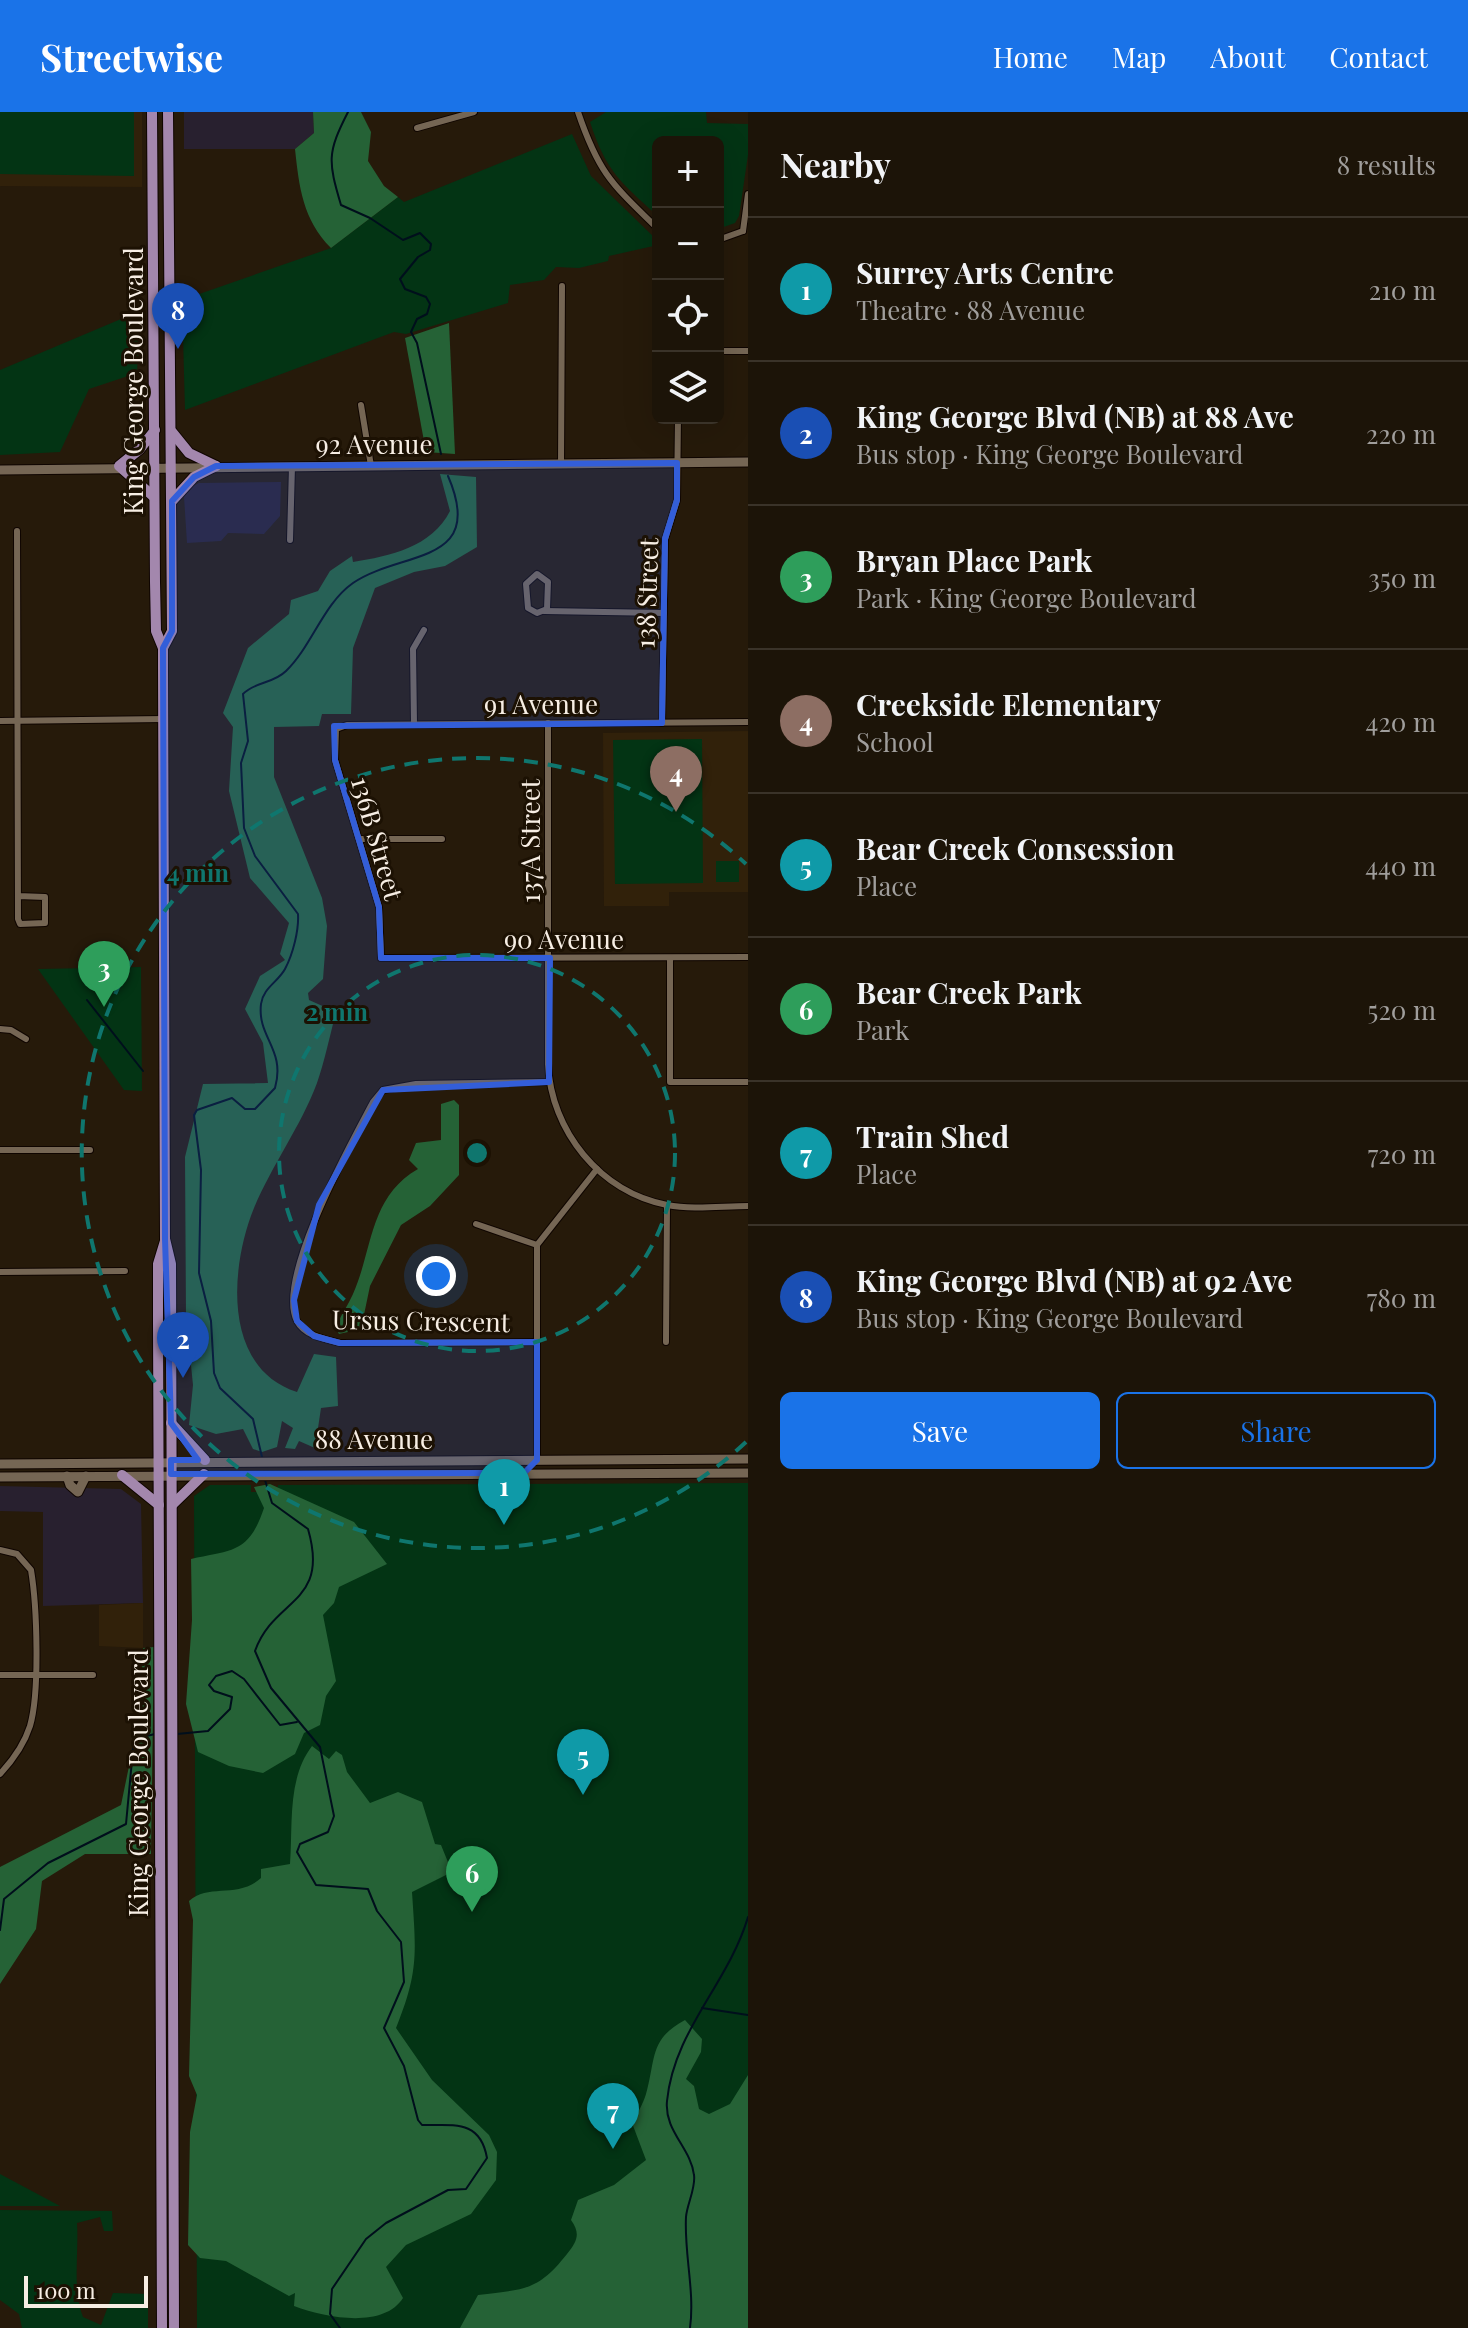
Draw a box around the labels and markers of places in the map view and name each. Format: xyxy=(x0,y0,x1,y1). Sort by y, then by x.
pin: 8 xyxy=(152,283,204,349)
pin: 4 xyxy=(650,746,702,812)
pin: 3 xyxy=(78,941,130,1007)
centre of rings xyxy=(463,1139,491,1167)
pin: 2 xyxy=(157,1312,209,1378)
pin: 1 xyxy=(478,1459,530,1525)
pin: 5 xyxy=(557,1729,609,1795)
pin: 6 xyxy=(446,1846,498,1912)
pin: 7 xyxy=(587,2083,639,2149)

